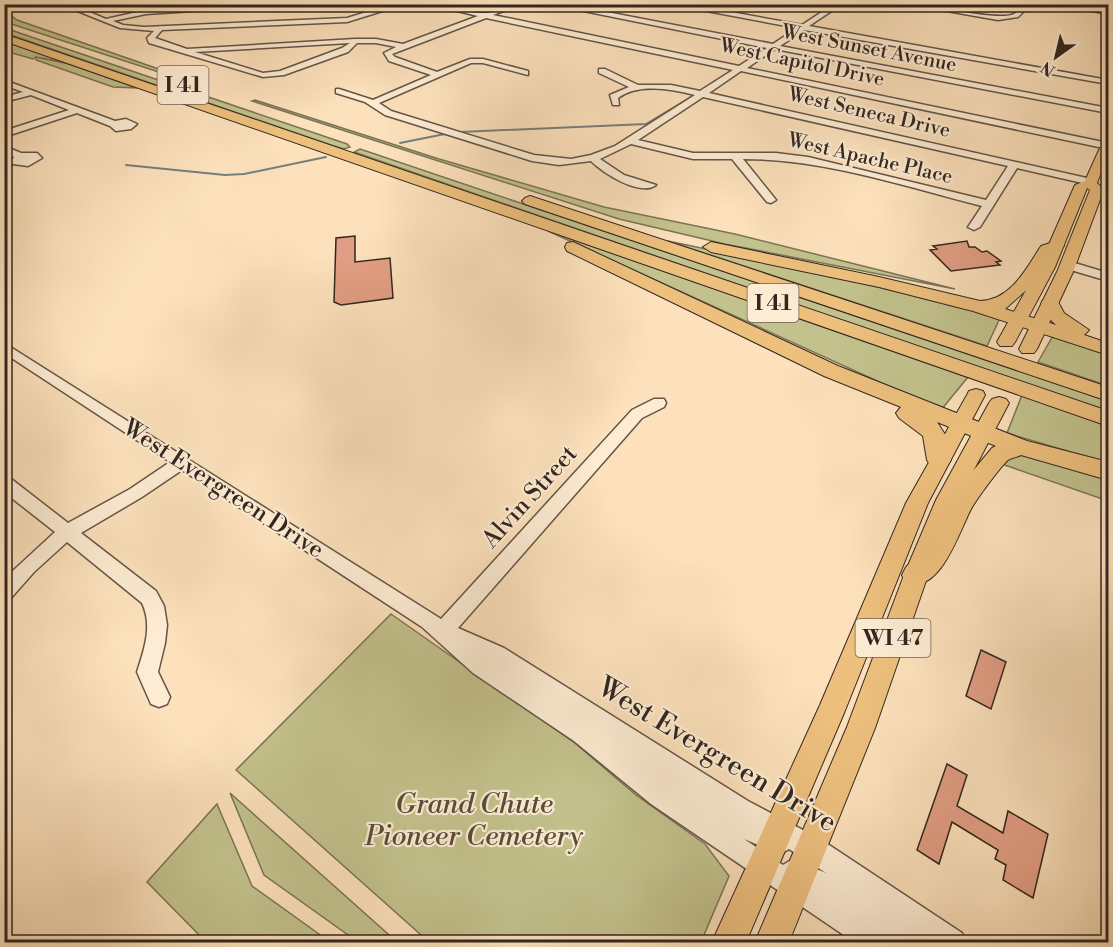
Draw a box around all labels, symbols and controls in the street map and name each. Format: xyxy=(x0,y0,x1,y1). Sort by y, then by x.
street label: West Sunset Avenue xyxy=(778,20,959,78)
north arrow xyxy=(1026,27,1086,87)
street label: West Capitol Drive xyxy=(716,33,887,93)
text: N xyxy=(1037,57,1059,80)
road number: I 41 xyxy=(158,66,208,104)
street label: West Seneca Drive xyxy=(784,82,953,144)
street label: West Apache Place xyxy=(784,128,955,190)
road number: I 41 xyxy=(748,284,798,322)
street label: West Evergreen Drive xyxy=(116,412,329,565)
street label: Alvin Street xyxy=(475,439,584,555)
road number: WI 47 xyxy=(856,619,930,657)
street label: West Evergreen Drive xyxy=(590,669,843,840)
park label: Grand Chute Pioneer Cemetery xyxy=(364,787,584,854)

